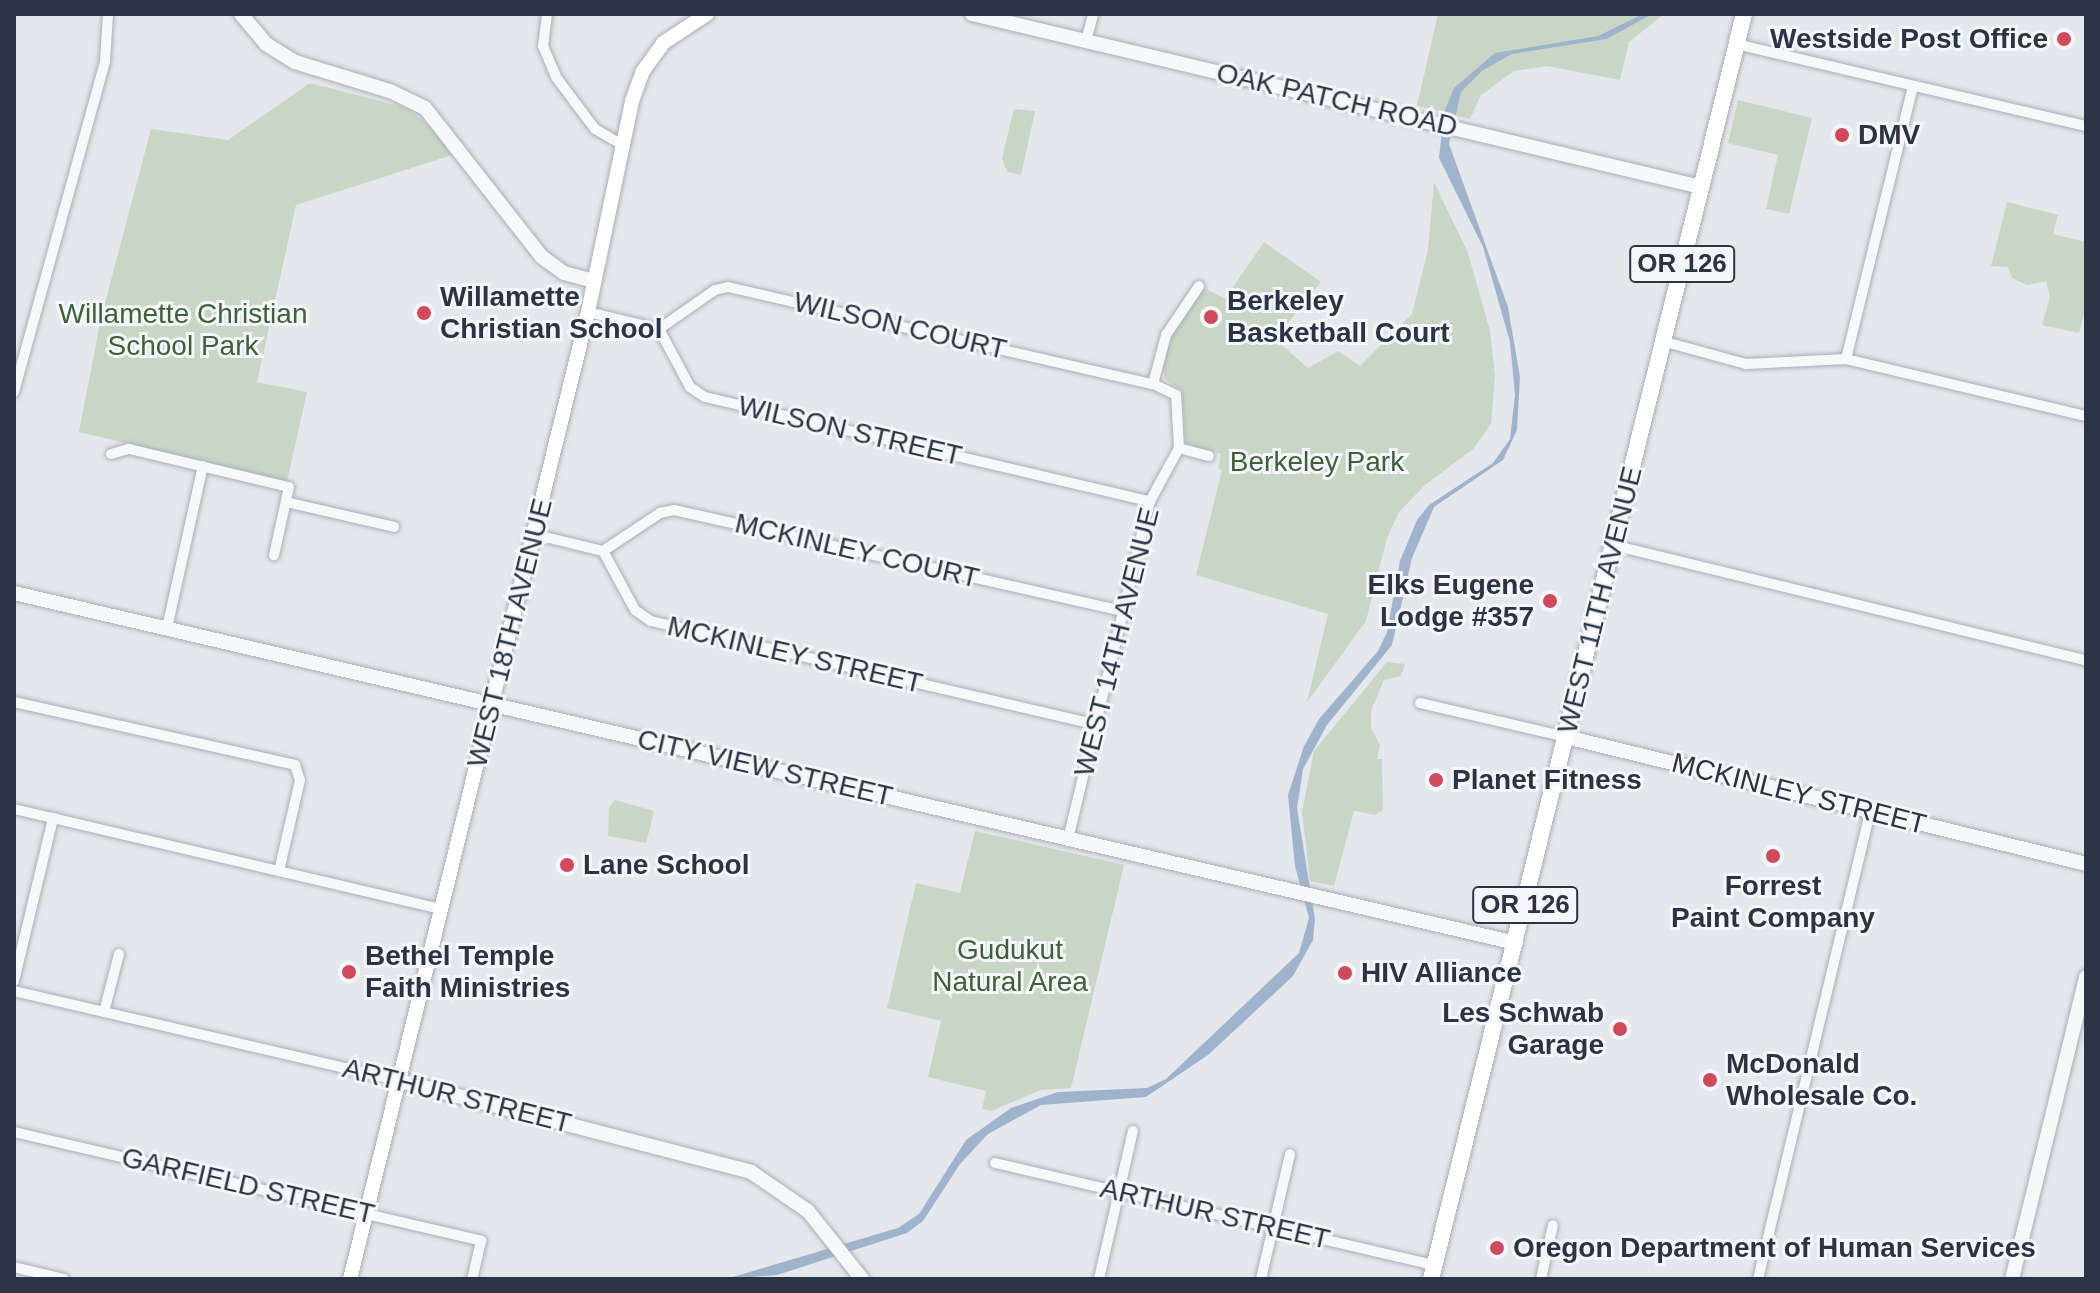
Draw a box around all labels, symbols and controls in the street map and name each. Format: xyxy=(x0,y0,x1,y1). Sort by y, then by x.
place label: Westside Post Office xyxy=(1770,22,2048,56)
marker: Westside Post Office xyxy=(2055,30,2073,48)
street label: OAK PATCH ROAD xyxy=(1213,56,1461,144)
place label: DMV xyxy=(1858,118,1920,152)
marker: DMV xyxy=(1833,126,1851,144)
road number: OR 126 xyxy=(1628,242,1736,286)
place label: Willamette Christian School xyxy=(440,280,662,346)
place label: Berkeley Basketball Court xyxy=(1227,284,1449,350)
street label: WILSON COURT xyxy=(790,285,1010,367)
park label: Willamette Christian School Park xyxy=(59,297,307,363)
marker: Willamette Christian School xyxy=(415,304,433,322)
marker: Berkeley Basketball Court xyxy=(1202,308,1220,326)
street label: WILSON STREET xyxy=(735,389,965,473)
park label: Berkeley Park xyxy=(1230,445,1404,479)
street label: WEST 11TH AVENUE xyxy=(1550,462,1650,738)
street label: WEST 18TH AVENUE xyxy=(460,494,560,772)
street label: WEST 14TH AVENUE xyxy=(1067,503,1167,781)
street label: MCKINLEY COURT xyxy=(731,507,983,595)
place label: Elks Eugene Lodge #357 xyxy=(1367,568,1534,634)
marker: Elks Eugene Lodge #357 xyxy=(1541,592,1559,610)
street label: MCKINLEY STREET xyxy=(664,609,926,701)
street label: CITY VIEW STREET xyxy=(634,722,896,814)
street label: MCKINLEY STREET xyxy=(1668,746,1930,842)
place label: Planet Fitness xyxy=(1452,763,1642,797)
marker: Planet Fitness xyxy=(1427,771,1445,789)
marker: Forrest Paint Company xyxy=(1764,847,1782,865)
place label: Lane School xyxy=(583,848,749,882)
marker: Lane School xyxy=(558,856,576,874)
place label: Forrest Paint Company xyxy=(1671,869,1875,935)
road number: OR 126 xyxy=(1471,883,1579,927)
park label: Gudukut Natural Area xyxy=(931,933,1089,999)
place label: Bethel Temple Faith Ministries xyxy=(365,939,570,1005)
place label: HIV Alliance xyxy=(1361,956,1523,990)
marker: Bethel Temple Faith Ministries xyxy=(340,963,358,981)
marker: HIV Alliance xyxy=(1336,964,1354,982)
place label: Les Schwab Garage xyxy=(1442,996,1604,1062)
marker: Les Schwab Garage xyxy=(1611,1020,1629,1038)
place label: McDonald Wholesale Co. xyxy=(1726,1047,1917,1113)
street label: ARTHUR STREET xyxy=(339,1051,575,1141)
marker: McDonald Wholesale Co. xyxy=(1701,1071,1719,1089)
street label: GARFIELD STREET xyxy=(118,1141,378,1231)
street label: ARTHUR STREET xyxy=(1097,1171,1333,1257)
place label: Oregon Department of Human Services xyxy=(1513,1231,2036,1265)
marker: Oregon Department of Human Services xyxy=(1488,1239,1506,1257)

